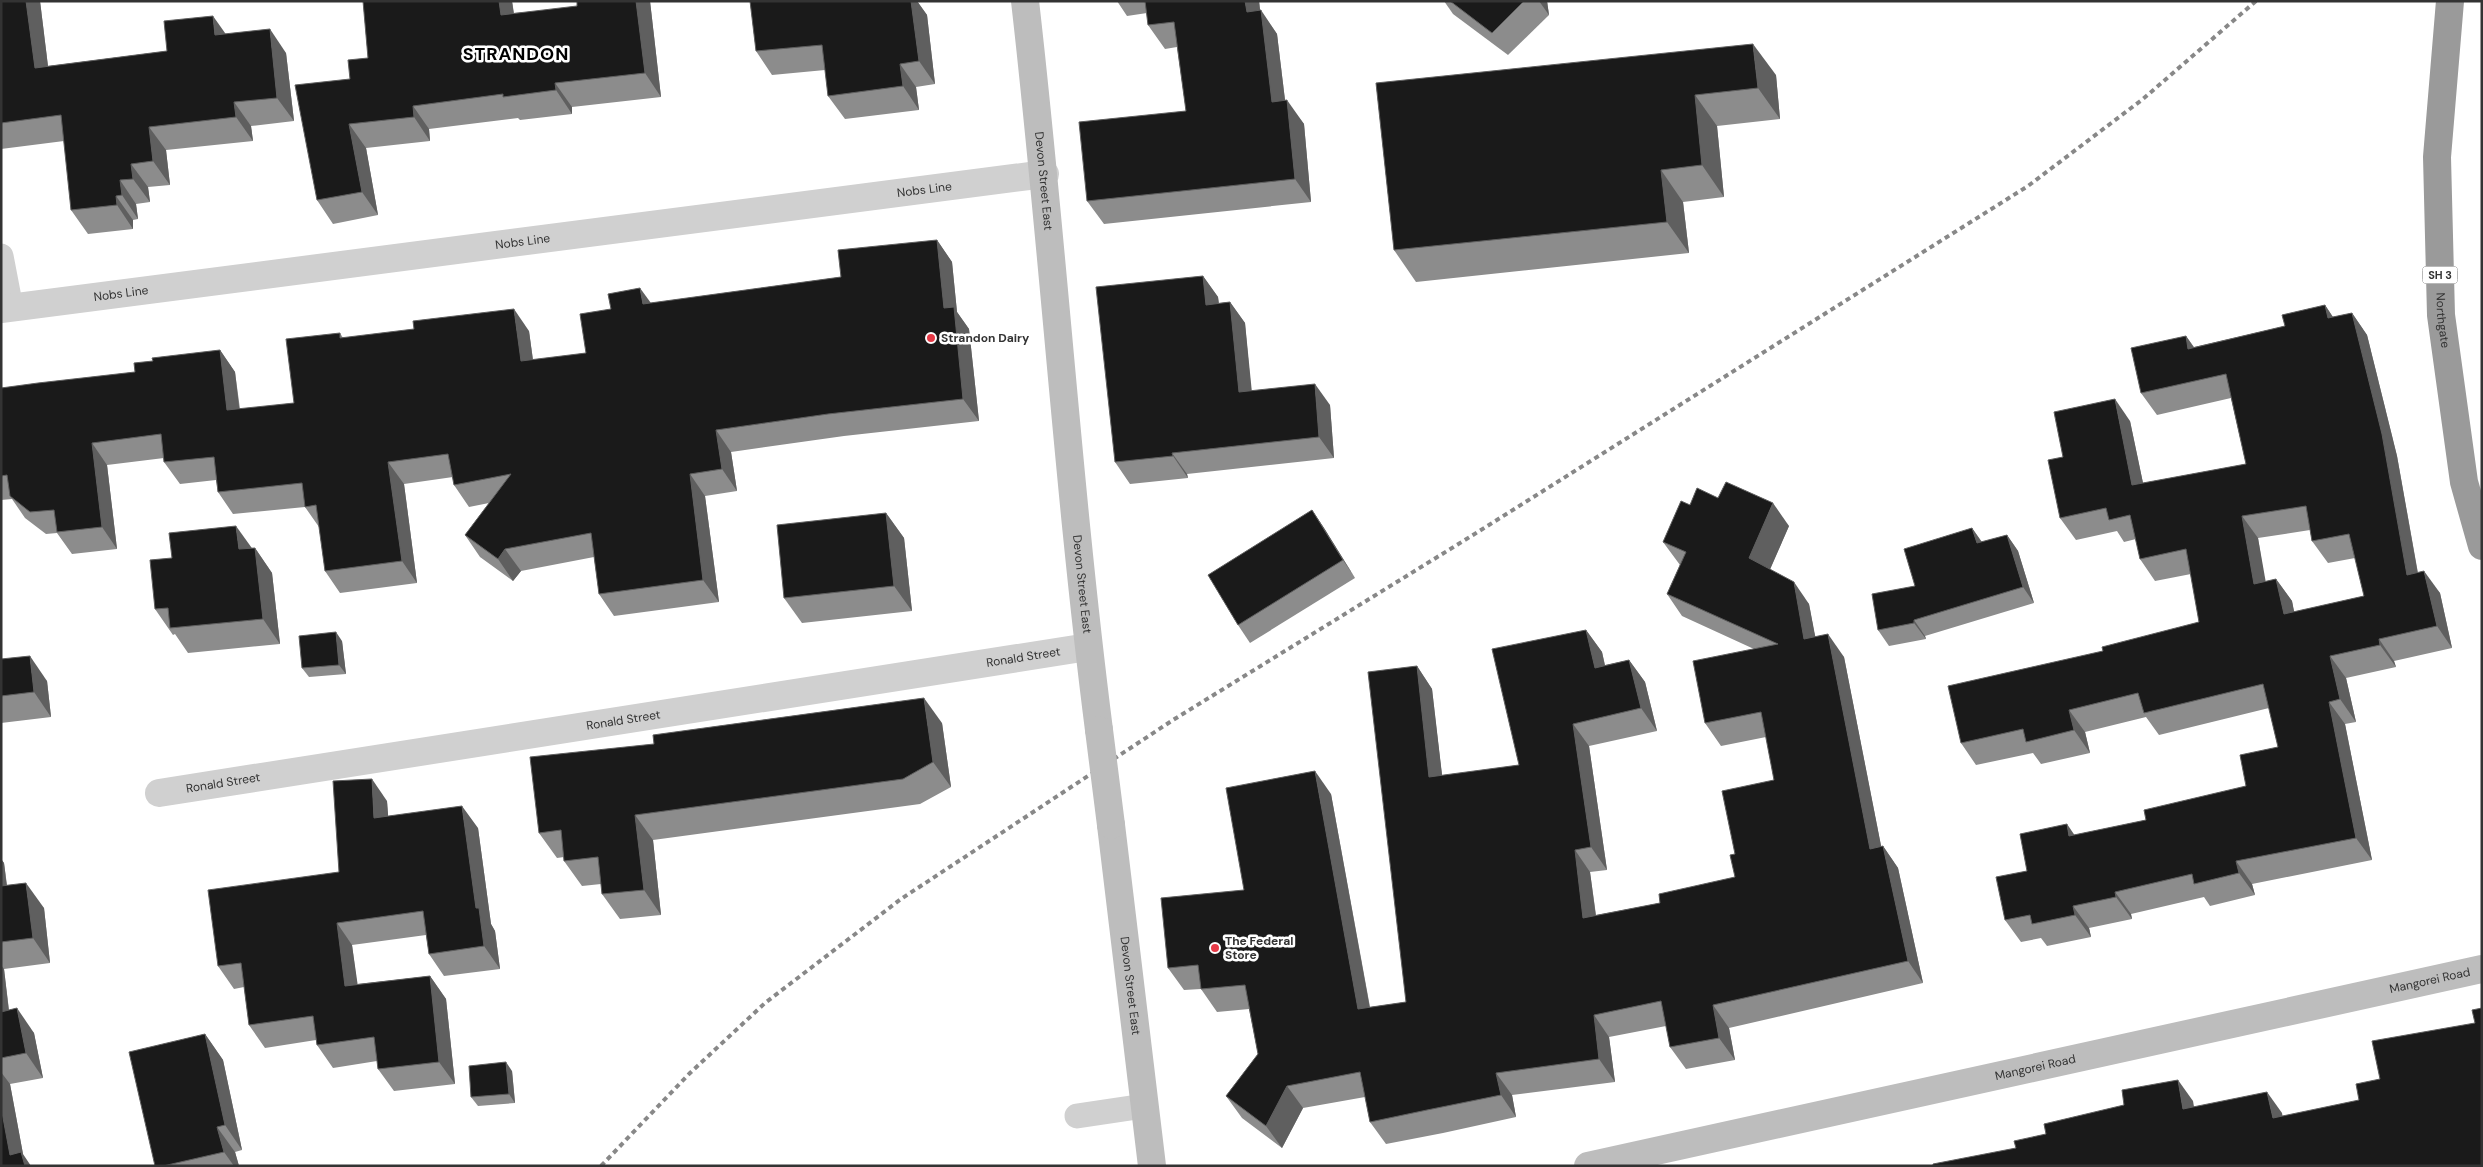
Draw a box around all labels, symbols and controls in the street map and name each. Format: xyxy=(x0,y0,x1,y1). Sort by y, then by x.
district label: STRANDON xyxy=(463,42,569,66)
street label: Devon Street East xyxy=(1031,131,1056,231)
street label: Nobs Line xyxy=(896,178,953,201)
street label: Nobs Line xyxy=(494,230,551,253)
road number: SH 3 xyxy=(2422,266,2458,284)
street label: Nobs Line xyxy=(93,282,150,305)
street label: Northgate xyxy=(2432,292,2454,349)
place label: Strandon Dairy xyxy=(941,330,1030,346)
marker: Strandon Dairy xyxy=(925,332,937,344)
street label: Devon Street East xyxy=(1069,534,1095,635)
street label: Ronald Street xyxy=(985,643,1062,671)
street label: Ronald Street xyxy=(585,706,662,734)
street label: Ronald Street xyxy=(185,769,262,797)
place label: The Federal Store xyxy=(1225,933,1293,963)
street label: Devon Street East xyxy=(1116,936,1144,1036)
marker: The Federal Store xyxy=(1209,942,1221,954)
street label: Mangorei Road xyxy=(2388,964,2472,997)
street label: Mangorei Road xyxy=(1993,1051,2077,1084)

